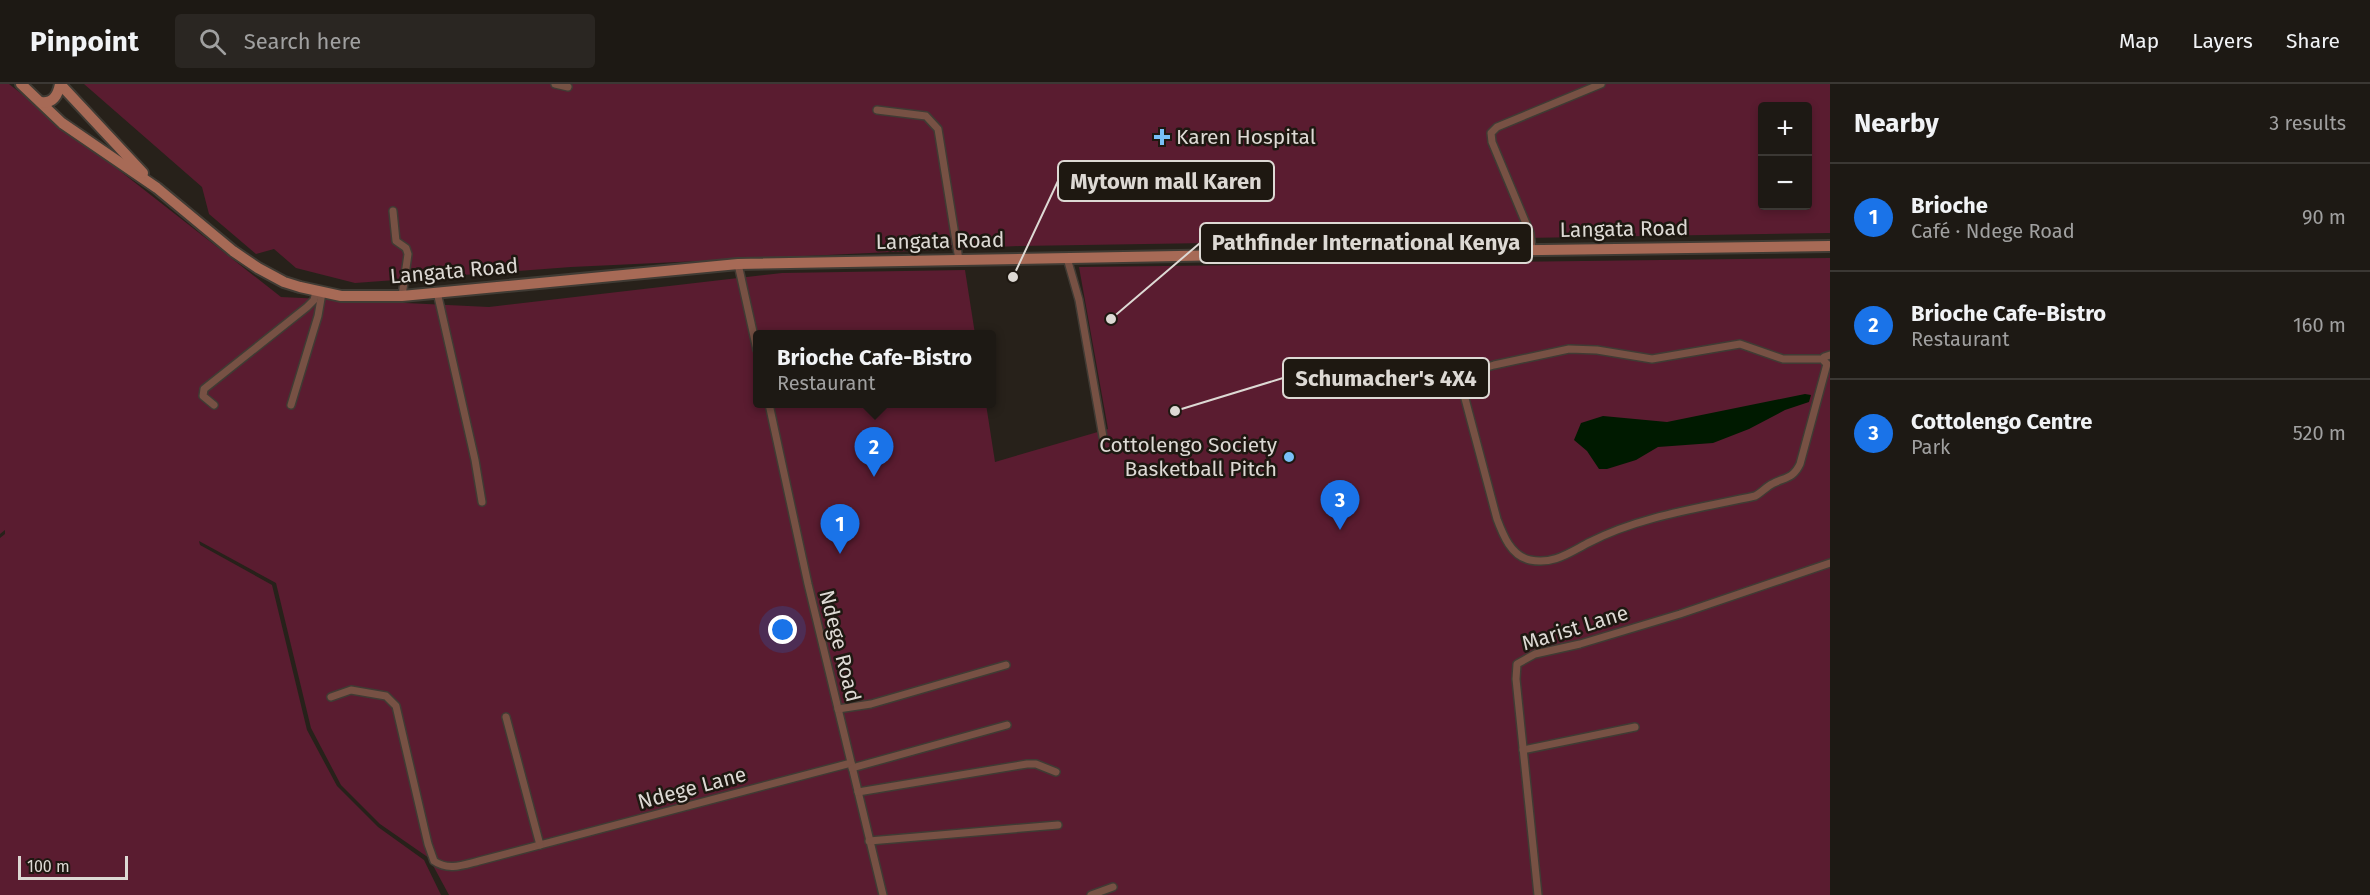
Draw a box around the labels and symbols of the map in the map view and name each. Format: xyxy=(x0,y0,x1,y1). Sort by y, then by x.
place label: Karen Hospital xyxy=(1176,124,1316,150)
marker: Karen Hospital xyxy=(1153,128,1171,146)
callout: Mytown mall Karen xyxy=(1058,161,1274,201)
text: Mytown mall Karen xyxy=(1070,168,1262,195)
street label: Langata Road xyxy=(1559,215,1689,243)
callout: Pathfinder International Kenya xyxy=(1200,223,1532,263)
street label: Langata Road xyxy=(875,227,1005,255)
text: Pathfinder International Kenya xyxy=(1212,229,1520,256)
street label: Langata Road xyxy=(389,252,519,290)
callout: Schumacher's 4X4 xyxy=(1283,358,1489,398)
text: Schumacher's 4X4 xyxy=(1295,365,1477,392)
pin: 2 xyxy=(854,428,894,477)
place label: Cottolengo Society Basketball Pitch xyxy=(1099,432,1278,482)
marker: Cottolengo Society Basketball Pitch xyxy=(1282,450,1296,464)
pin: 3 xyxy=(1320,480,1360,530)
pin: 1 xyxy=(820,504,860,554)
street label: Ndege Road xyxy=(814,587,866,705)
street label: Marist Lane xyxy=(1519,599,1631,657)
your location xyxy=(768,615,797,644)
street label: Ndege Lane xyxy=(635,761,749,815)
scale bar xyxy=(18,853,128,880)

